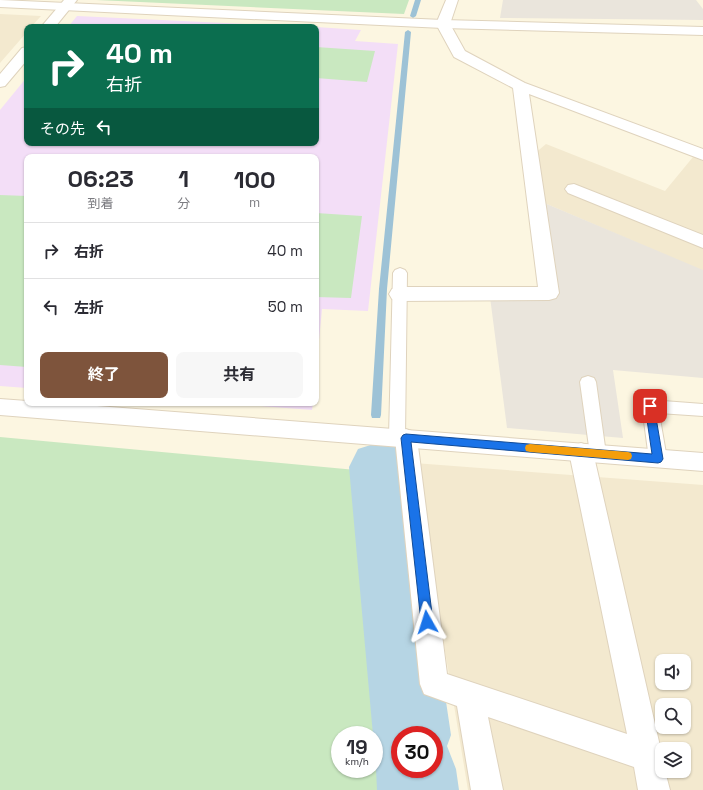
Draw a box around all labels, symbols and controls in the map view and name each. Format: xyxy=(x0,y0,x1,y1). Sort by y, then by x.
text: 40 m xyxy=(106,35,173,71)
icon: right xyxy=(40,40,92,92)
text: 右折 xyxy=(106,73,142,96)
icon: left xyxy=(93,116,115,138)
text: その先 xyxy=(40,119,85,138)
text: 06:23 xyxy=(67,163,134,194)
text: 1 xyxy=(178,163,189,194)
text: 100 xyxy=(234,164,276,195)
text: m xyxy=(249,194,260,211)
text: 到着 xyxy=(88,195,114,212)
text: 分 xyxy=(177,195,190,212)
icon: right xyxy=(40,240,62,262)
text: 40 m xyxy=(267,241,303,260)
text: 右折 xyxy=(74,242,104,261)
icon: left xyxy=(40,296,62,318)
text: 50 m xyxy=(268,297,303,316)
text: 左折 xyxy=(74,298,104,317)
button: 終了 xyxy=(40,352,168,398)
button: 共有 xyxy=(176,352,303,398)
pin xyxy=(633,389,667,423)
icon: arrive xyxy=(639,395,661,417)
position arrow xyxy=(406,601,448,643)
map controls xyxy=(655,654,691,778)
button: sound xyxy=(655,654,691,690)
button: search xyxy=(655,698,691,734)
speed limit sign: 30 xyxy=(391,726,443,778)
text: 19 xyxy=(346,734,368,760)
button: layers xyxy=(655,742,691,778)
text: km/h xyxy=(345,755,369,768)

